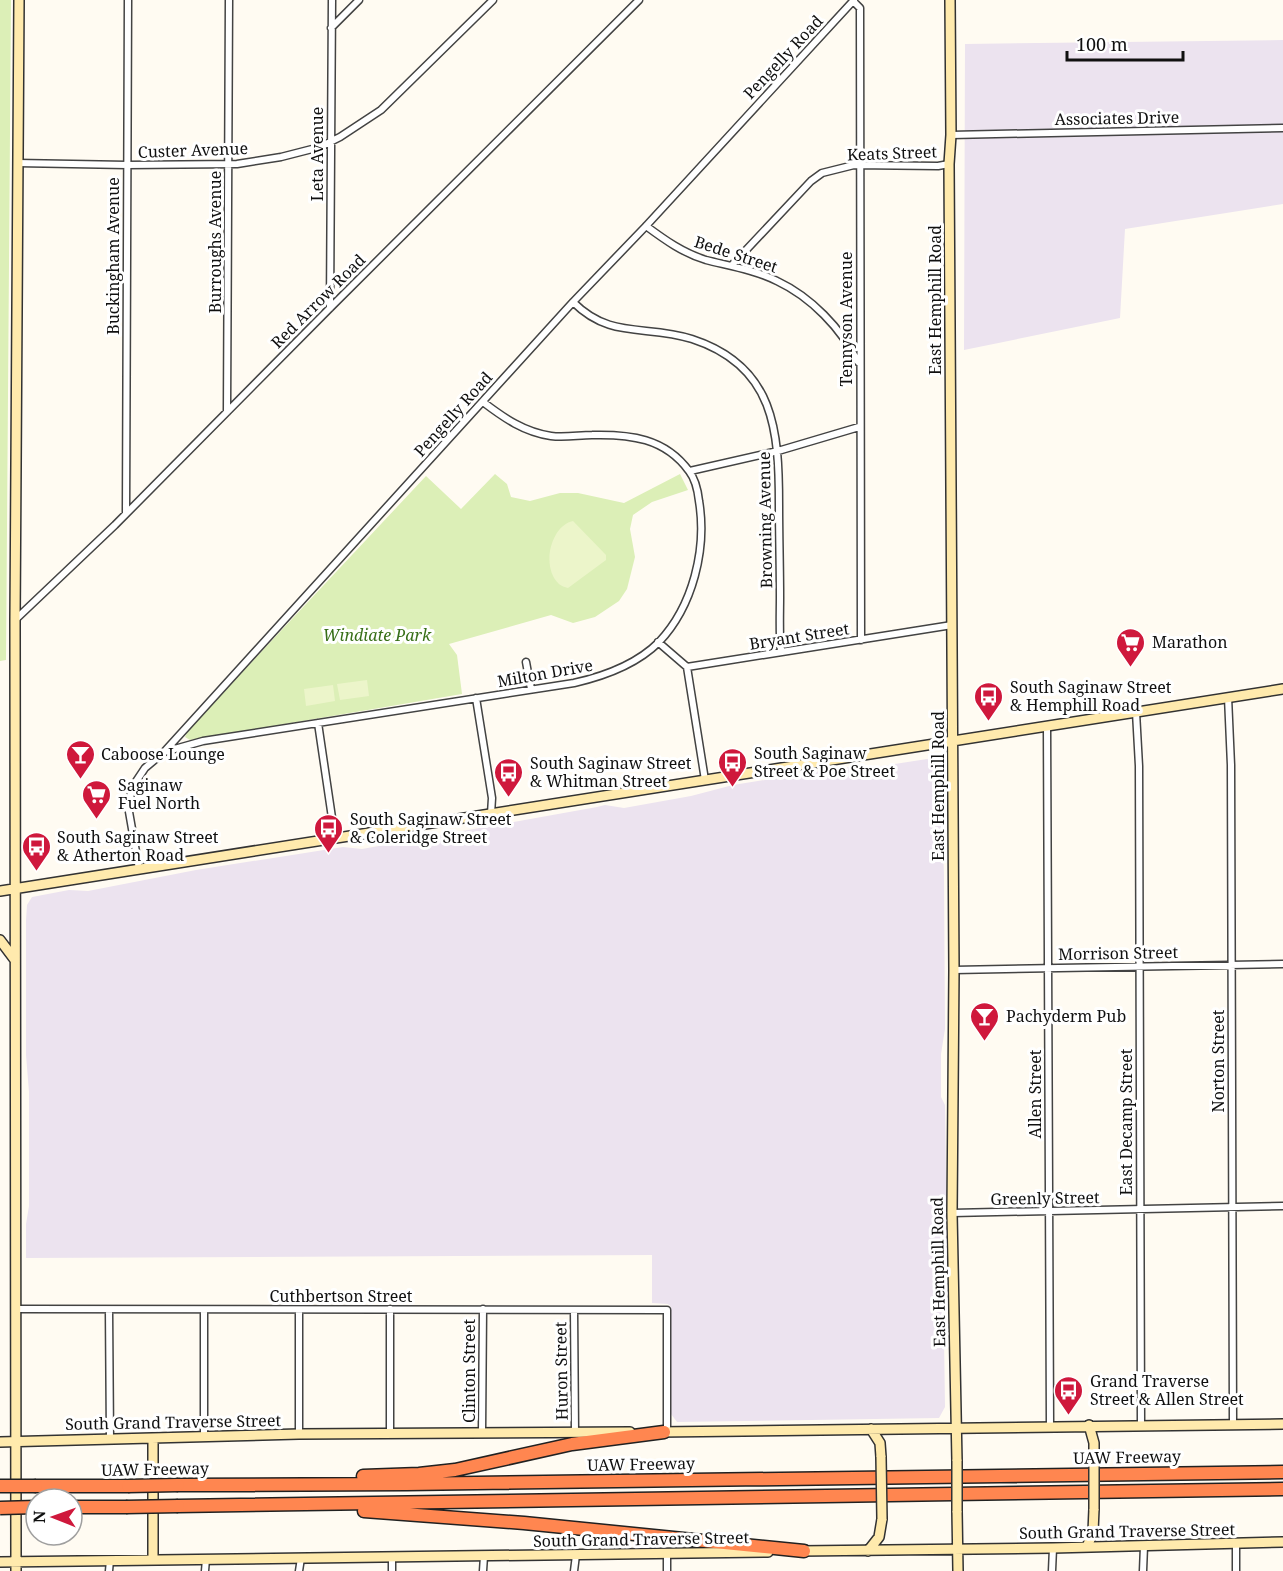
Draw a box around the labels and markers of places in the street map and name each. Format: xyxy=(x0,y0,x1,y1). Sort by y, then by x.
supermarket icon: Marathon xyxy=(1115,626,1147,668)
place label: Marathon xyxy=(1152,631,1228,653)
place label: South Saginaw Street & Hemphill Road xyxy=(1010,676,1172,716)
bus stop icon: South Saginaw Street & Hemphill Road xyxy=(973,680,1005,722)
bar icon: Caboose Lounge xyxy=(64,738,96,780)
place label: South Saginaw Street & Poe Street xyxy=(754,742,895,782)
place label: Caboose Lounge xyxy=(101,743,225,765)
bus stop icon: South Saginaw Street & Poe Street xyxy=(717,746,749,788)
place label: South Saginaw Street & Whitman Street xyxy=(530,752,692,792)
bus stop icon: South Saginaw Street & Whitman Street xyxy=(493,756,525,798)
place label: Saginaw Fuel North xyxy=(118,774,200,814)
supermarket icon: Saginaw Fuel North xyxy=(81,778,113,820)
place label: South Saginaw Street & Coleridge Street xyxy=(350,808,512,848)
bus stop icon: South Saginaw Street & Coleridge Street xyxy=(313,812,345,854)
place label: South Saginaw Street & Atherton Road xyxy=(57,826,219,866)
bus stop icon: South Saginaw Street & Atherton Road xyxy=(20,830,52,872)
bar icon: Pachyderm Pub xyxy=(969,1000,1001,1042)
place label: Pachyderm Pub xyxy=(1006,1005,1126,1027)
place label: Grand Traverse Street & Allen Street xyxy=(1090,1370,1244,1410)
bus stop icon: Grand Traverse Street & Allen Street xyxy=(1053,1374,1085,1416)

